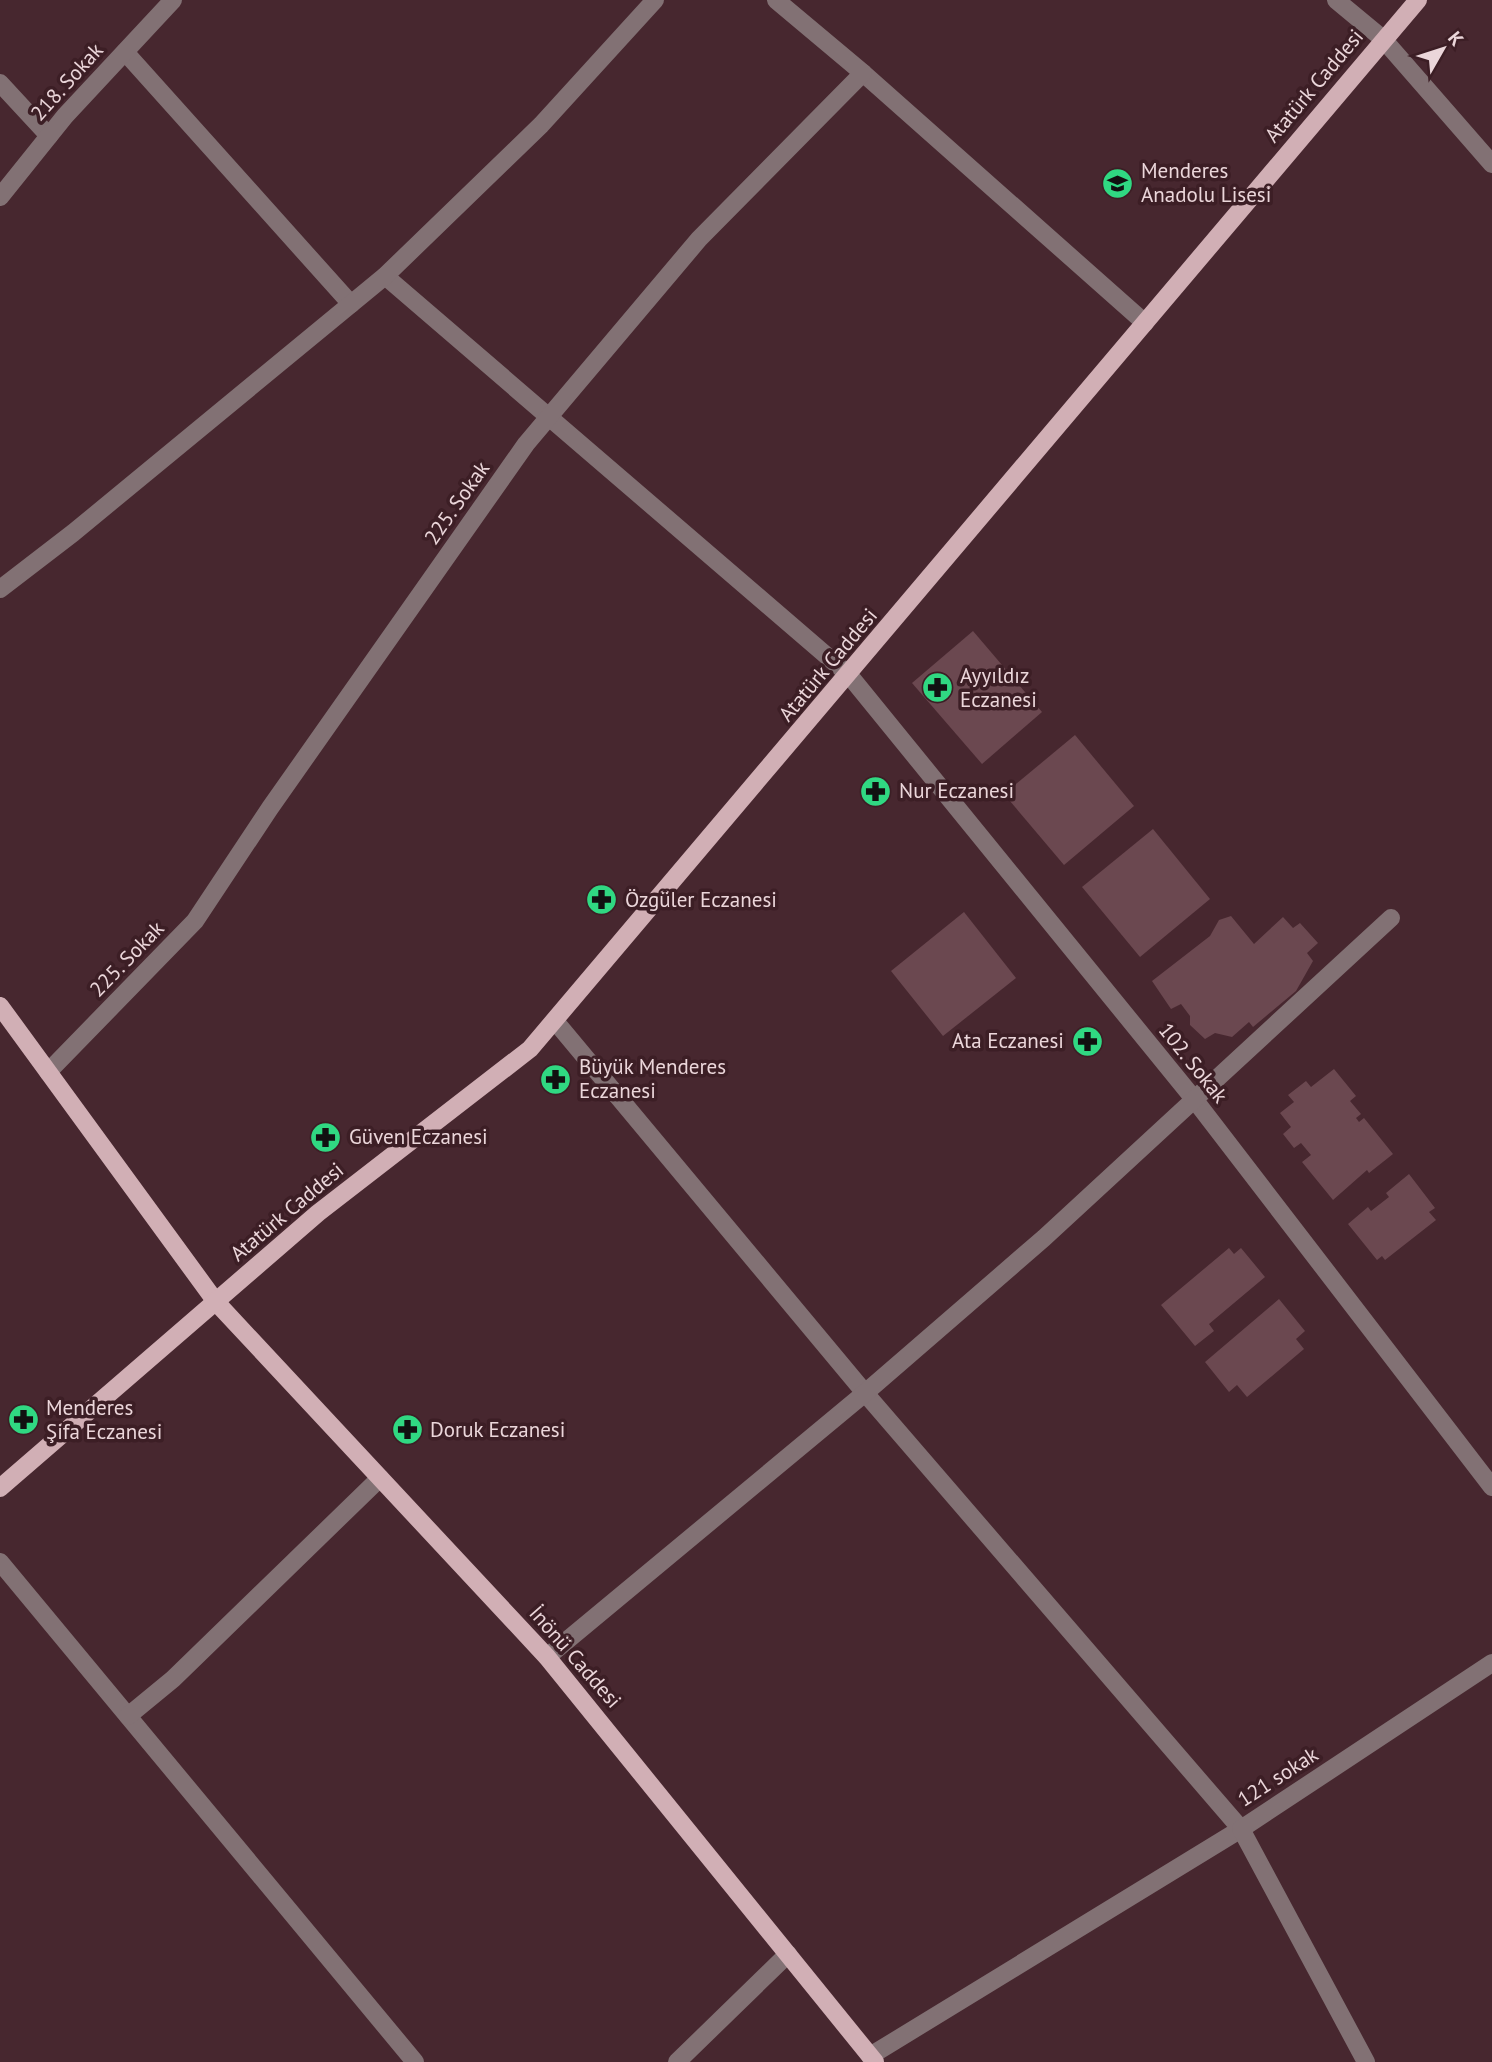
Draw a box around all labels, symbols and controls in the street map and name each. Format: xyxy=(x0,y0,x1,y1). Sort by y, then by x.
north arrow xyxy=(1408,14,1478,84)
street label: Atatürk Caddesi xyxy=(1258,23,1369,148)
text: K xyxy=(1443,26,1469,51)
street label: 218. Sokak xyxy=(25,37,109,126)
place label: Menderes Anadolu Lisesi xyxy=(1141,157,1271,208)
school or university icon: Menderes Anadolu Lisesi xyxy=(1101,166,1135,200)
street label: 225. Sokak xyxy=(418,456,495,550)
street label: Atatürk Caddesi xyxy=(772,602,883,727)
place label: Ayyıldız Eczanesi xyxy=(960,662,1037,713)
pharmacy icon: Ayyıldız Eczanesi xyxy=(920,671,954,705)
pharmacy icon: Nur Eczanesi xyxy=(859,774,893,808)
place label: Nur Eczanesi xyxy=(899,777,1014,804)
pharmacy icon: Özgüler Eczanesi xyxy=(585,883,619,917)
place label: Özgüler Eczanesi xyxy=(625,886,777,913)
street label: 225. Sokak xyxy=(84,915,170,1002)
street label: 102. Sokak xyxy=(1153,1017,1234,1108)
pharmacy icon: Ata Eczanesi xyxy=(1070,1024,1104,1058)
place label: Ata Eczanesi xyxy=(952,1027,1064,1054)
place label: Büyük Menderes Eczanesi xyxy=(579,1053,726,1104)
pharmacy icon: Büyük Menderes Eczanesi xyxy=(539,1062,573,1096)
pharmacy icon: Güven Eczanesi xyxy=(309,1120,343,1154)
place label: Güven Eczanesi xyxy=(349,1123,488,1150)
street label: Atatürk Caddesi xyxy=(224,1156,349,1267)
place label: Menderes Şifa Eczanesi xyxy=(46,1394,162,1445)
pharmacy icon: Menderes Şifa Eczanesi xyxy=(6,1403,40,1437)
pharmacy icon: Doruk Eczanesi xyxy=(390,1413,424,1447)
place label: Doruk Eczanesi xyxy=(430,1416,565,1443)
street label: İnönü Caddesi xyxy=(524,1600,627,1713)
street label: 121 sokak xyxy=(1232,1741,1323,1813)

